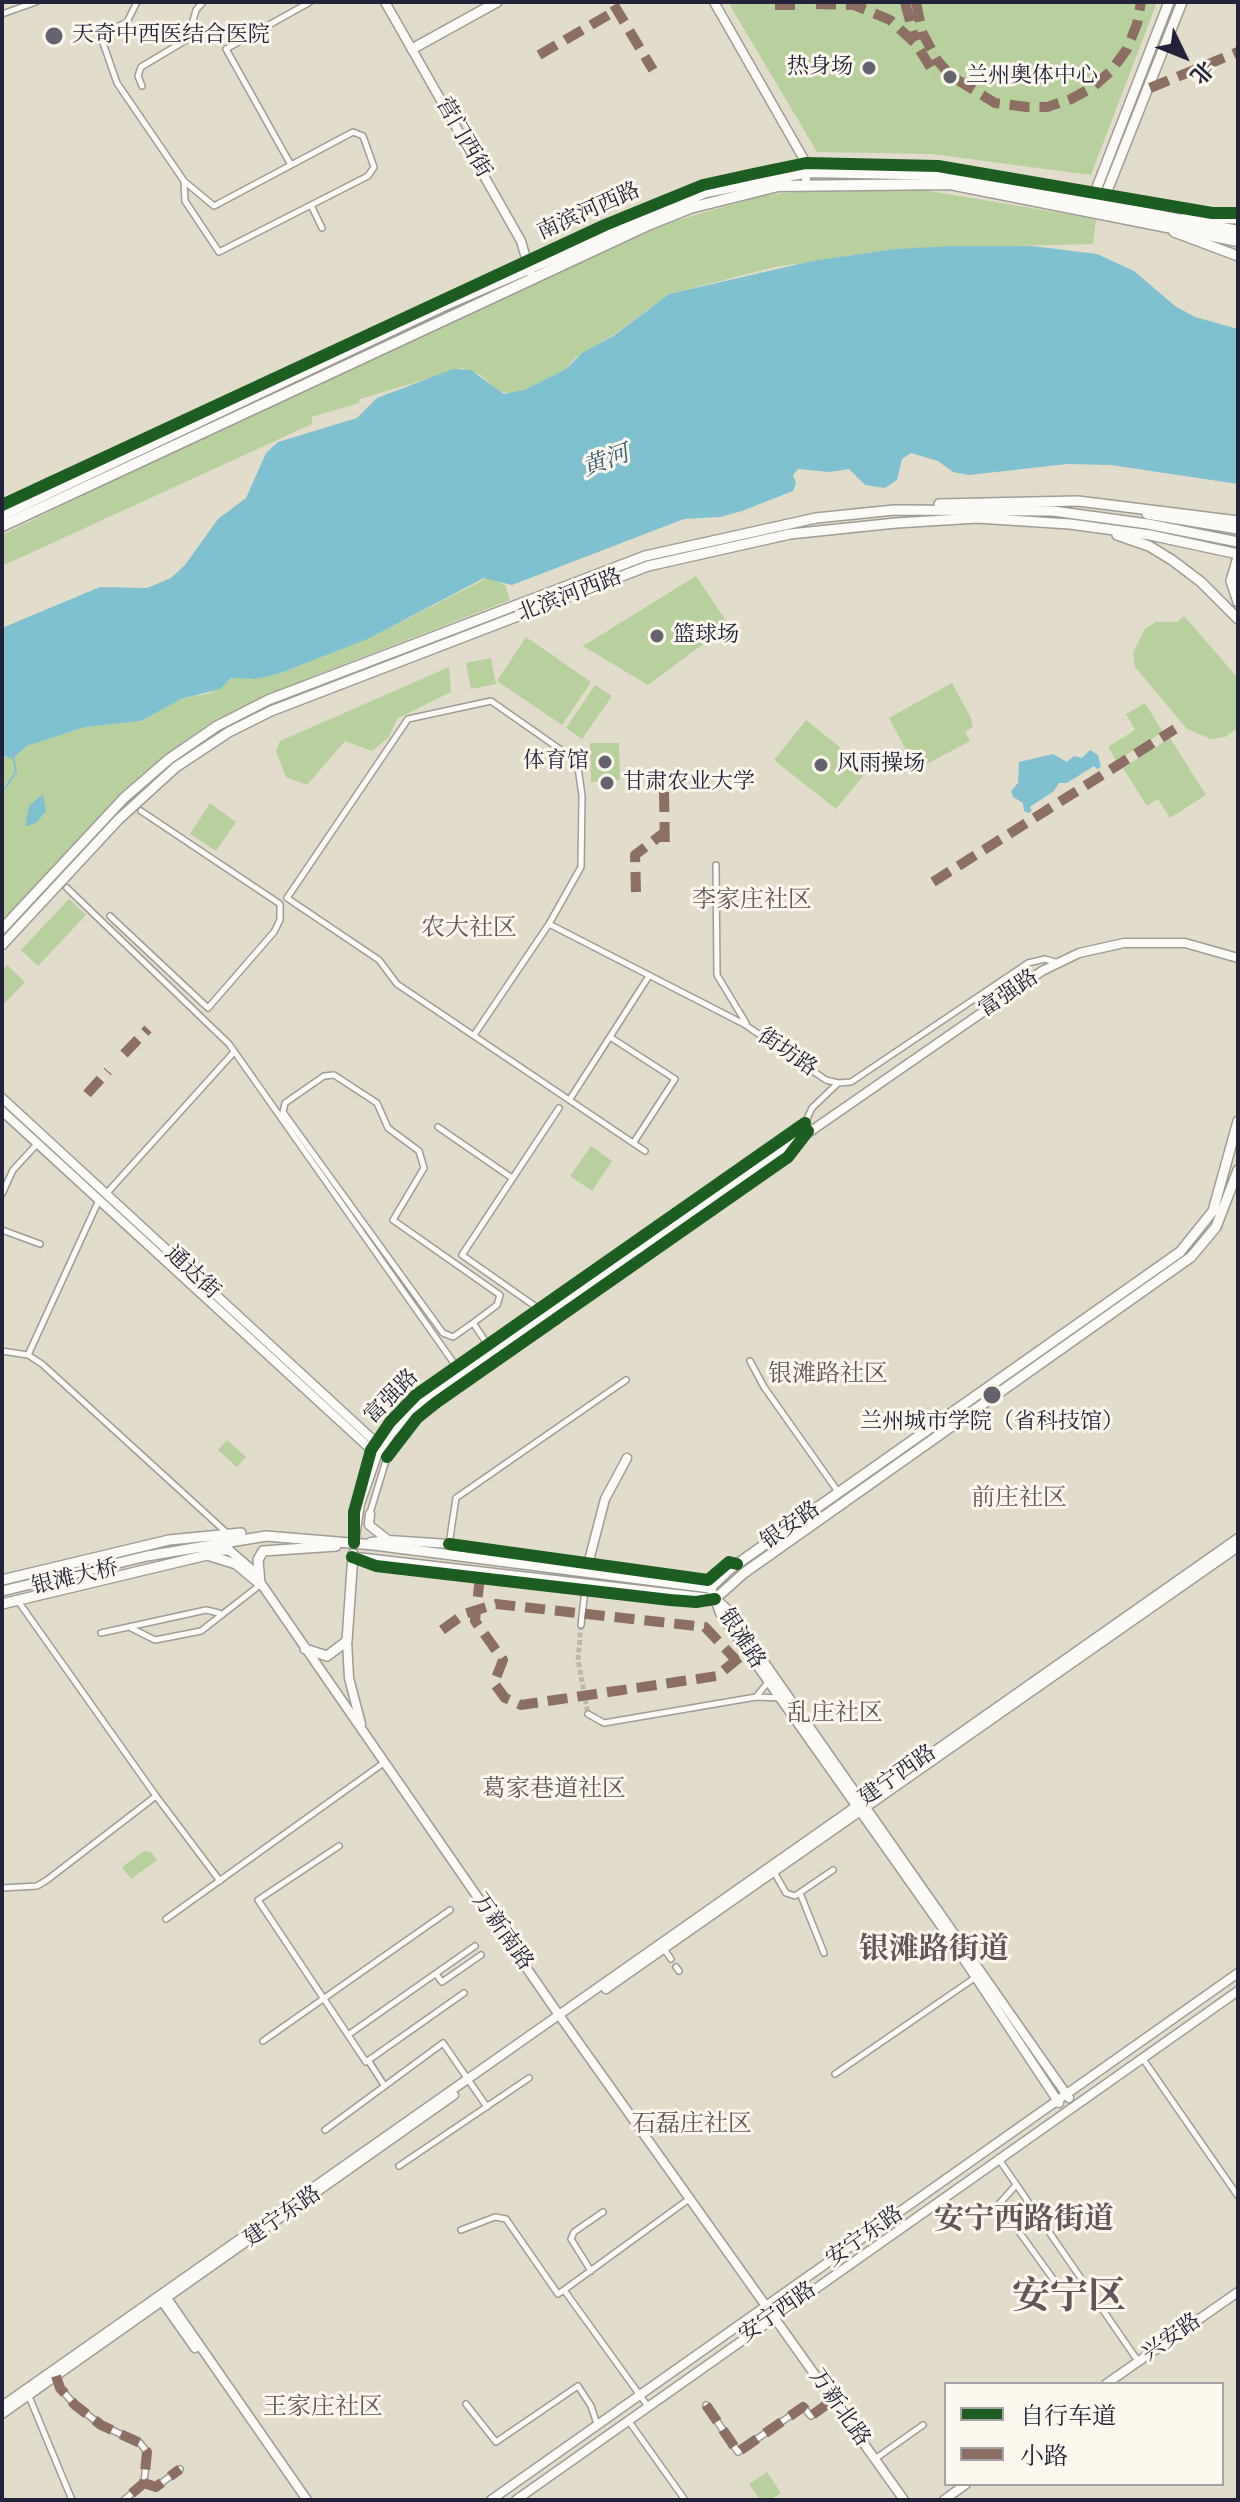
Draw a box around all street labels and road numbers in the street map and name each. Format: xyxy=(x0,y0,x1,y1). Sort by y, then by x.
street label: 营门西街 xyxy=(430,93,496,183)
street label: 南滨河西路 xyxy=(533,178,645,246)
street label: 北滨河西路 xyxy=(514,564,626,628)
street label: 富强路 xyxy=(974,965,1044,1023)
street label: 街坊路 xyxy=(752,1023,822,1083)
street label: 通达街 xyxy=(159,1241,225,1305)
street label: 富强路 xyxy=(359,1364,425,1430)
street label: 银安路 xyxy=(756,1496,826,1556)
street label: 银滩大桥 xyxy=(29,1555,121,1601)
street label: 银滩路 xyxy=(712,1604,770,1674)
street label: 建宁西路 xyxy=(854,1740,942,1812)
street label: 万新南路 xyxy=(466,1888,538,1976)
street label: 建宁东路 xyxy=(239,2181,327,2253)
street label: 安宁东路 xyxy=(821,2201,909,2273)
street label: 安宁西路 xyxy=(734,2277,822,2349)
street label: 兴安路 xyxy=(1137,2308,1207,2368)
street label: 万新北路 xyxy=(803,2364,875,2452)

